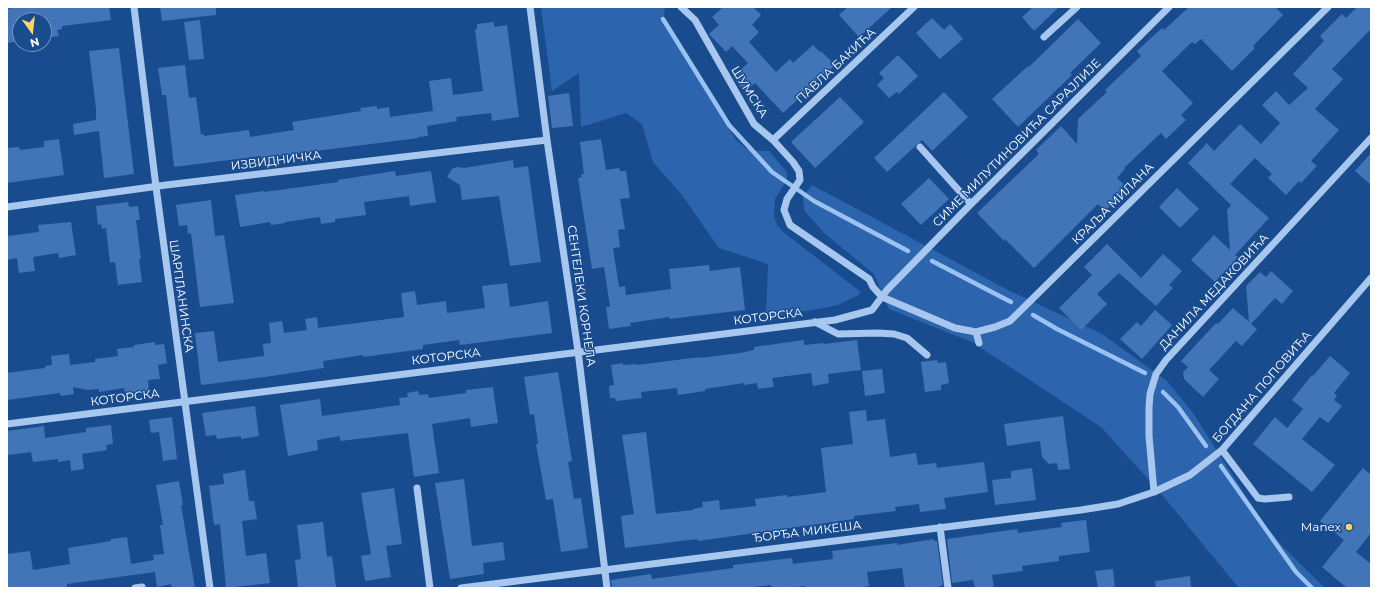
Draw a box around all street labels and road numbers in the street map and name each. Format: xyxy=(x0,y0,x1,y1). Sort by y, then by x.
street label: ПАВЛА БАКИЋА xyxy=(793,25,879,107)
street label: СИМЕ МИЛУТИНОВИЋА САРАЈЛИЈЕ xyxy=(930,56,1104,230)
street label: ШУМСКА xyxy=(728,64,770,120)
street label: ИЗВИДНИЧКА xyxy=(230,148,322,174)
street label: КРАЉА МИЛАНА xyxy=(1069,160,1157,248)
street label: СЕНТЕЛЕКИ КОРНЕЛА xyxy=(564,224,598,368)
street label: ДАНИЛА МЕДАКОВИЋА xyxy=(1156,231,1272,353)
street label: ШАРПЛАНИНСКА xyxy=(166,239,196,353)
street label: КОТОРСКА xyxy=(733,306,803,328)
street label: БОГДАНА ПОПОВИЋА xyxy=(1210,328,1314,446)
street label: КОТОРСКА xyxy=(411,346,481,368)
street label: КОТОРСКА xyxy=(90,387,160,409)
street label: ЂОРЂА МИКЕША xyxy=(752,518,862,546)

